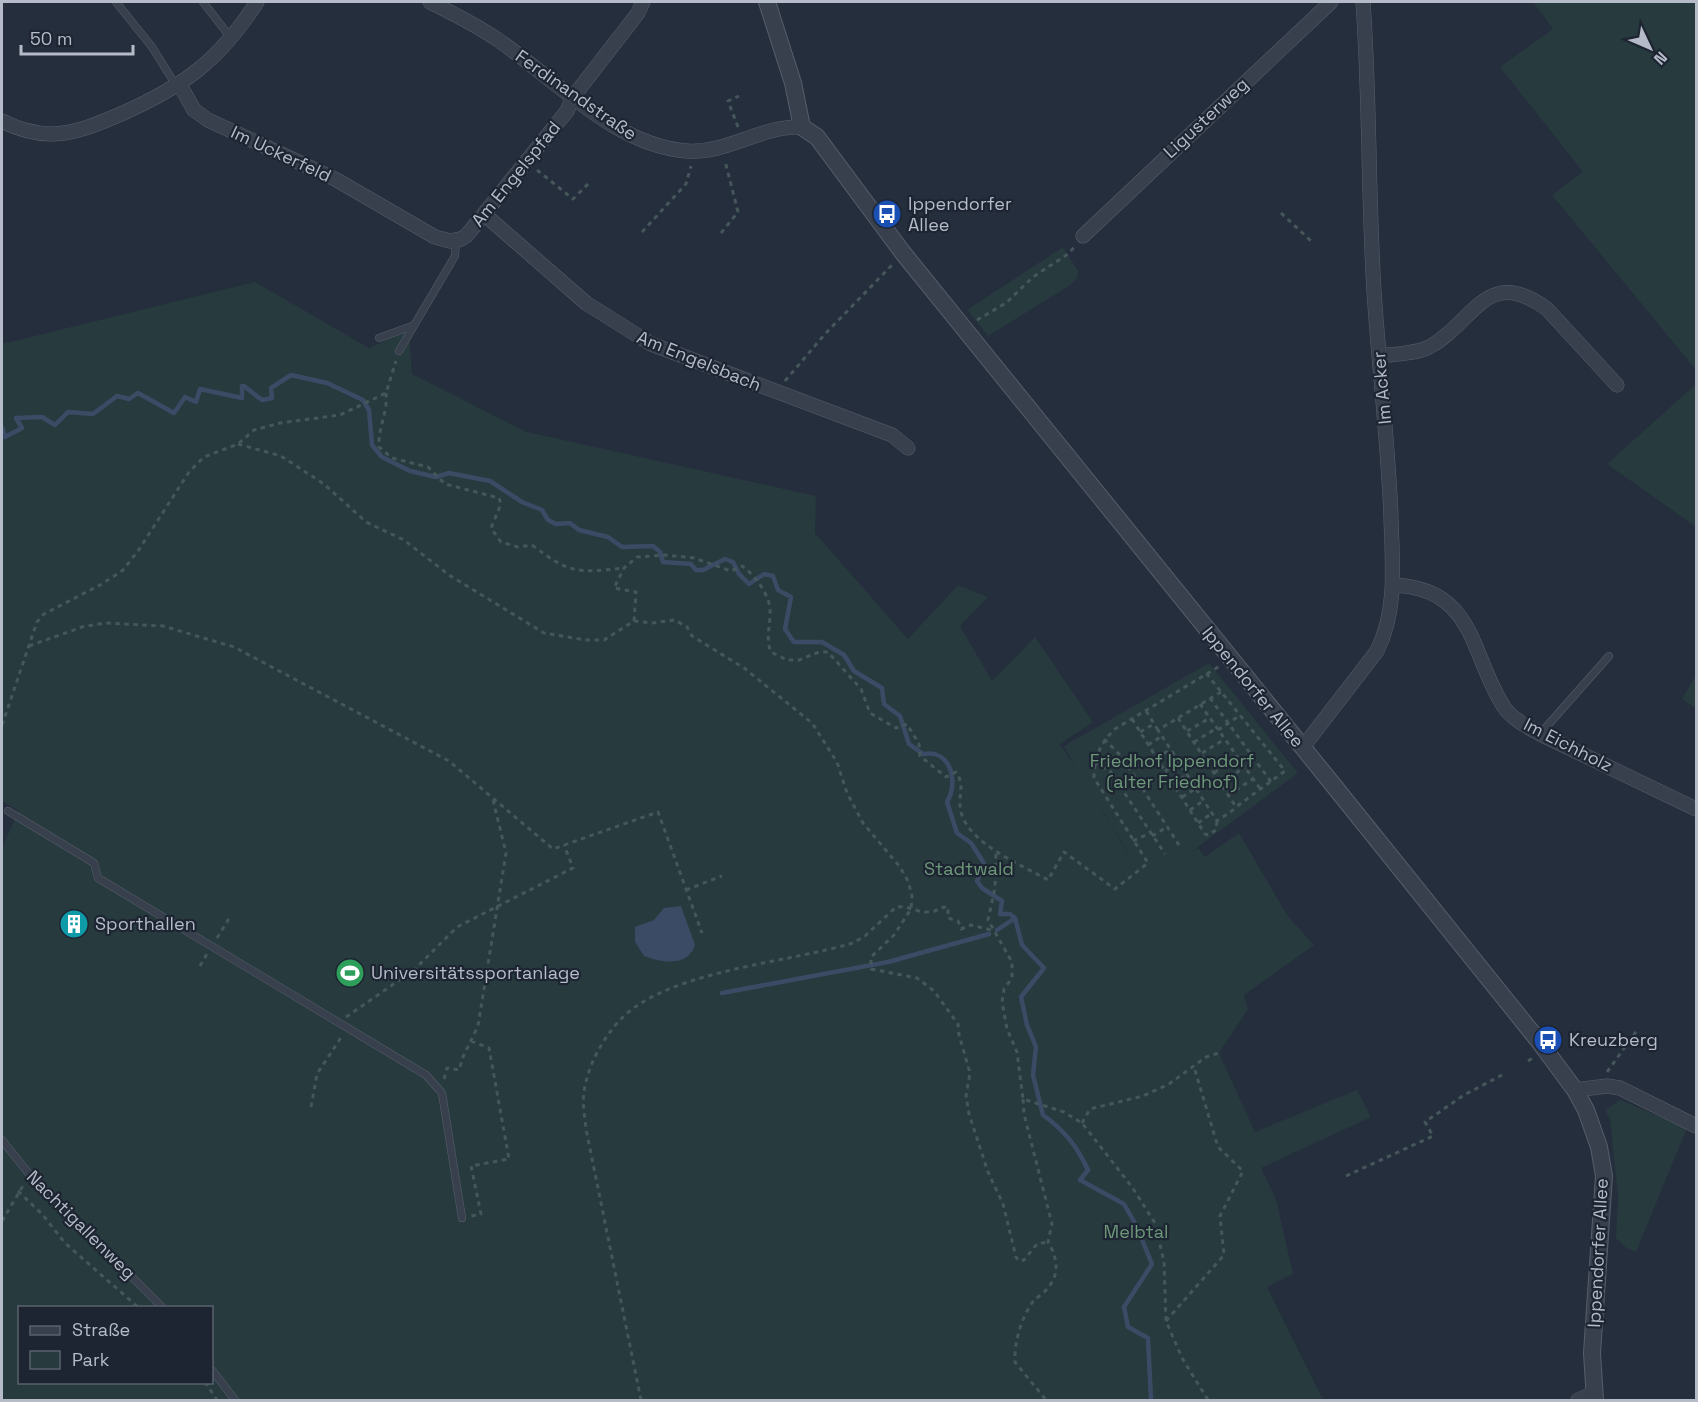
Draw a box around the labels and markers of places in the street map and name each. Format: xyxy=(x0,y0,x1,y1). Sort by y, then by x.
place label: Ippendorfer Allee xyxy=(908,192,1012,236)
bus stop icon: Ippendorfer Allee xyxy=(871,198,903,230)
building icon: Sporthallen xyxy=(58,908,90,940)
place label: Sporthallen xyxy=(95,912,196,935)
sports icon: Universitätssportanlage xyxy=(334,957,366,989)
place label: Universitätssportanlage xyxy=(371,961,580,984)
bus stop icon: Kreuzberg xyxy=(1532,1024,1564,1056)
place label: Kreuzberg xyxy=(1569,1028,1658,1051)

